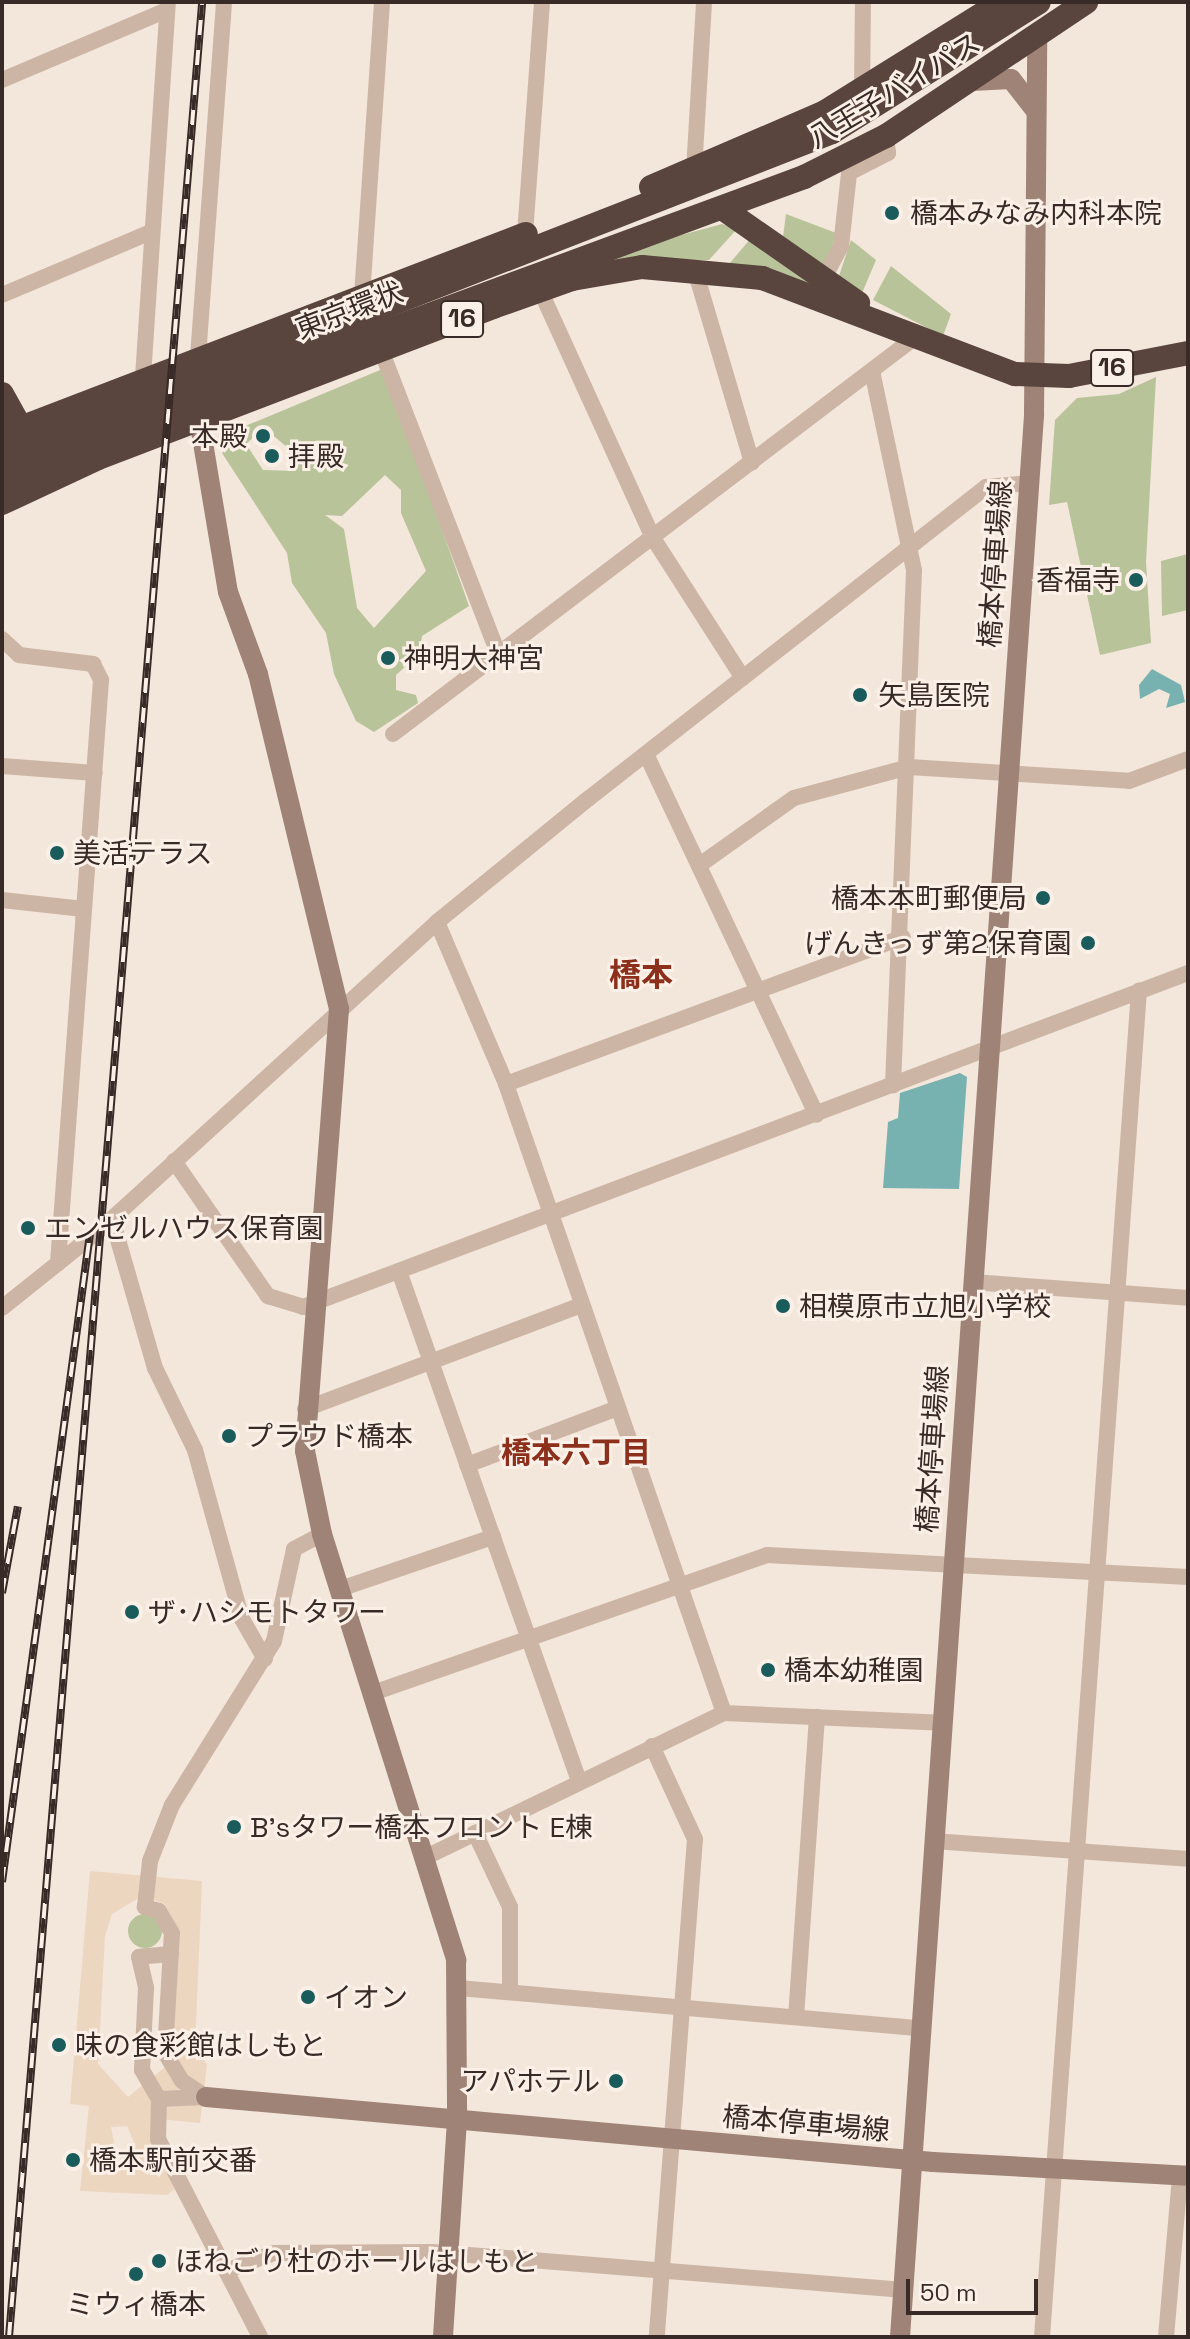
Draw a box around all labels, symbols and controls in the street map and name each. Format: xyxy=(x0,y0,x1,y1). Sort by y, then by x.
street label: 八王子バイパス xyxy=(801,25,987,155)
place label: 橋本みなみ内科本院 xyxy=(910,196,1162,230)
marker: 橋本みなみ内科本院 xyxy=(881,202,903,224)
street label: 東京環状 xyxy=(291,274,407,346)
road number: 16 xyxy=(440,297,484,341)
road number: 16 xyxy=(1090,346,1134,390)
place label: 本殿 xyxy=(191,419,247,453)
marker: 本殿 xyxy=(254,427,272,445)
place label: 拝殿 xyxy=(288,439,344,473)
marker: 拝殿 xyxy=(263,447,281,465)
street label: 橋本停車場線 xyxy=(972,479,1018,649)
place label: 香福寺 xyxy=(1036,563,1120,597)
marker: 香福寺 xyxy=(1127,571,1145,589)
place label: 神明大神宮 xyxy=(404,641,544,675)
marker: 神明大神宮 xyxy=(379,649,397,667)
place label: 矢島医院 xyxy=(878,678,990,712)
marker: 矢島医院 xyxy=(849,684,871,706)
place label: 美活テラス xyxy=(73,836,213,870)
marker: 美活テラス xyxy=(48,844,66,862)
place label: 橋本本町郵便局 xyxy=(831,881,1027,915)
marker: 橋本本町郵便局 xyxy=(1034,889,1052,907)
place label: げんきっず第2保育園 xyxy=(803,926,1072,960)
marker: げんきっず第2保育園 xyxy=(1079,934,1097,952)
district label: 橋本 xyxy=(609,956,673,994)
place label: エンゼルハウス保育園 xyxy=(44,1211,324,1245)
marker: エンゼルハウス保育園 xyxy=(19,1219,37,1237)
place label: 相模原市立旭小学校 xyxy=(799,1289,1051,1323)
marker: 相模原市立旭小学校 xyxy=(774,1297,792,1315)
street label: 橋本停車場線 xyxy=(909,1364,955,1534)
place label: プラウド橋本 xyxy=(245,1419,413,1453)
marker: プラウド橋本 xyxy=(220,1427,238,1445)
district label: 橋本六丁目 xyxy=(501,1435,651,1471)
place label: ザ･ハシモトタワー xyxy=(148,1595,386,1629)
marker: ザ･ハシモトタワー xyxy=(123,1603,141,1621)
place label: 橋本幼稚園 xyxy=(784,1653,924,1687)
marker: 橋本幼稚園 xyxy=(759,1661,777,1679)
place label: B’sタワー橋本フロント E棟 xyxy=(250,1810,593,1844)
marker: B’sタワー橋本フロント E棟 xyxy=(225,1818,243,1836)
place label: イオン xyxy=(324,1980,408,2014)
marker: イオン xyxy=(299,1988,317,2006)
place label: 味の食彩館はしもと xyxy=(75,2028,327,2062)
marker: 味の食彩館はしもと xyxy=(50,2036,68,2054)
place label: アパホテル xyxy=(460,2064,600,2098)
marker: アパホテル xyxy=(607,2072,625,2090)
street label: 橋本停車場線 xyxy=(721,2099,891,2147)
place label: 橋本駅前交番 xyxy=(89,2143,257,2177)
marker: 橋本駅前交番 xyxy=(64,2151,82,2169)
place label: ほねごり杜のホールはしもと xyxy=(175,2244,539,2278)
marker: ほねごり杜のホールはしもと xyxy=(150,2252,168,2270)
scale bar xyxy=(910,2263,1042,2313)
marker: ミウィ橋本 xyxy=(127,2265,145,2283)
text: 50 m xyxy=(920,2277,977,2308)
place label: ミウィ橋本 xyxy=(66,2287,206,2321)

